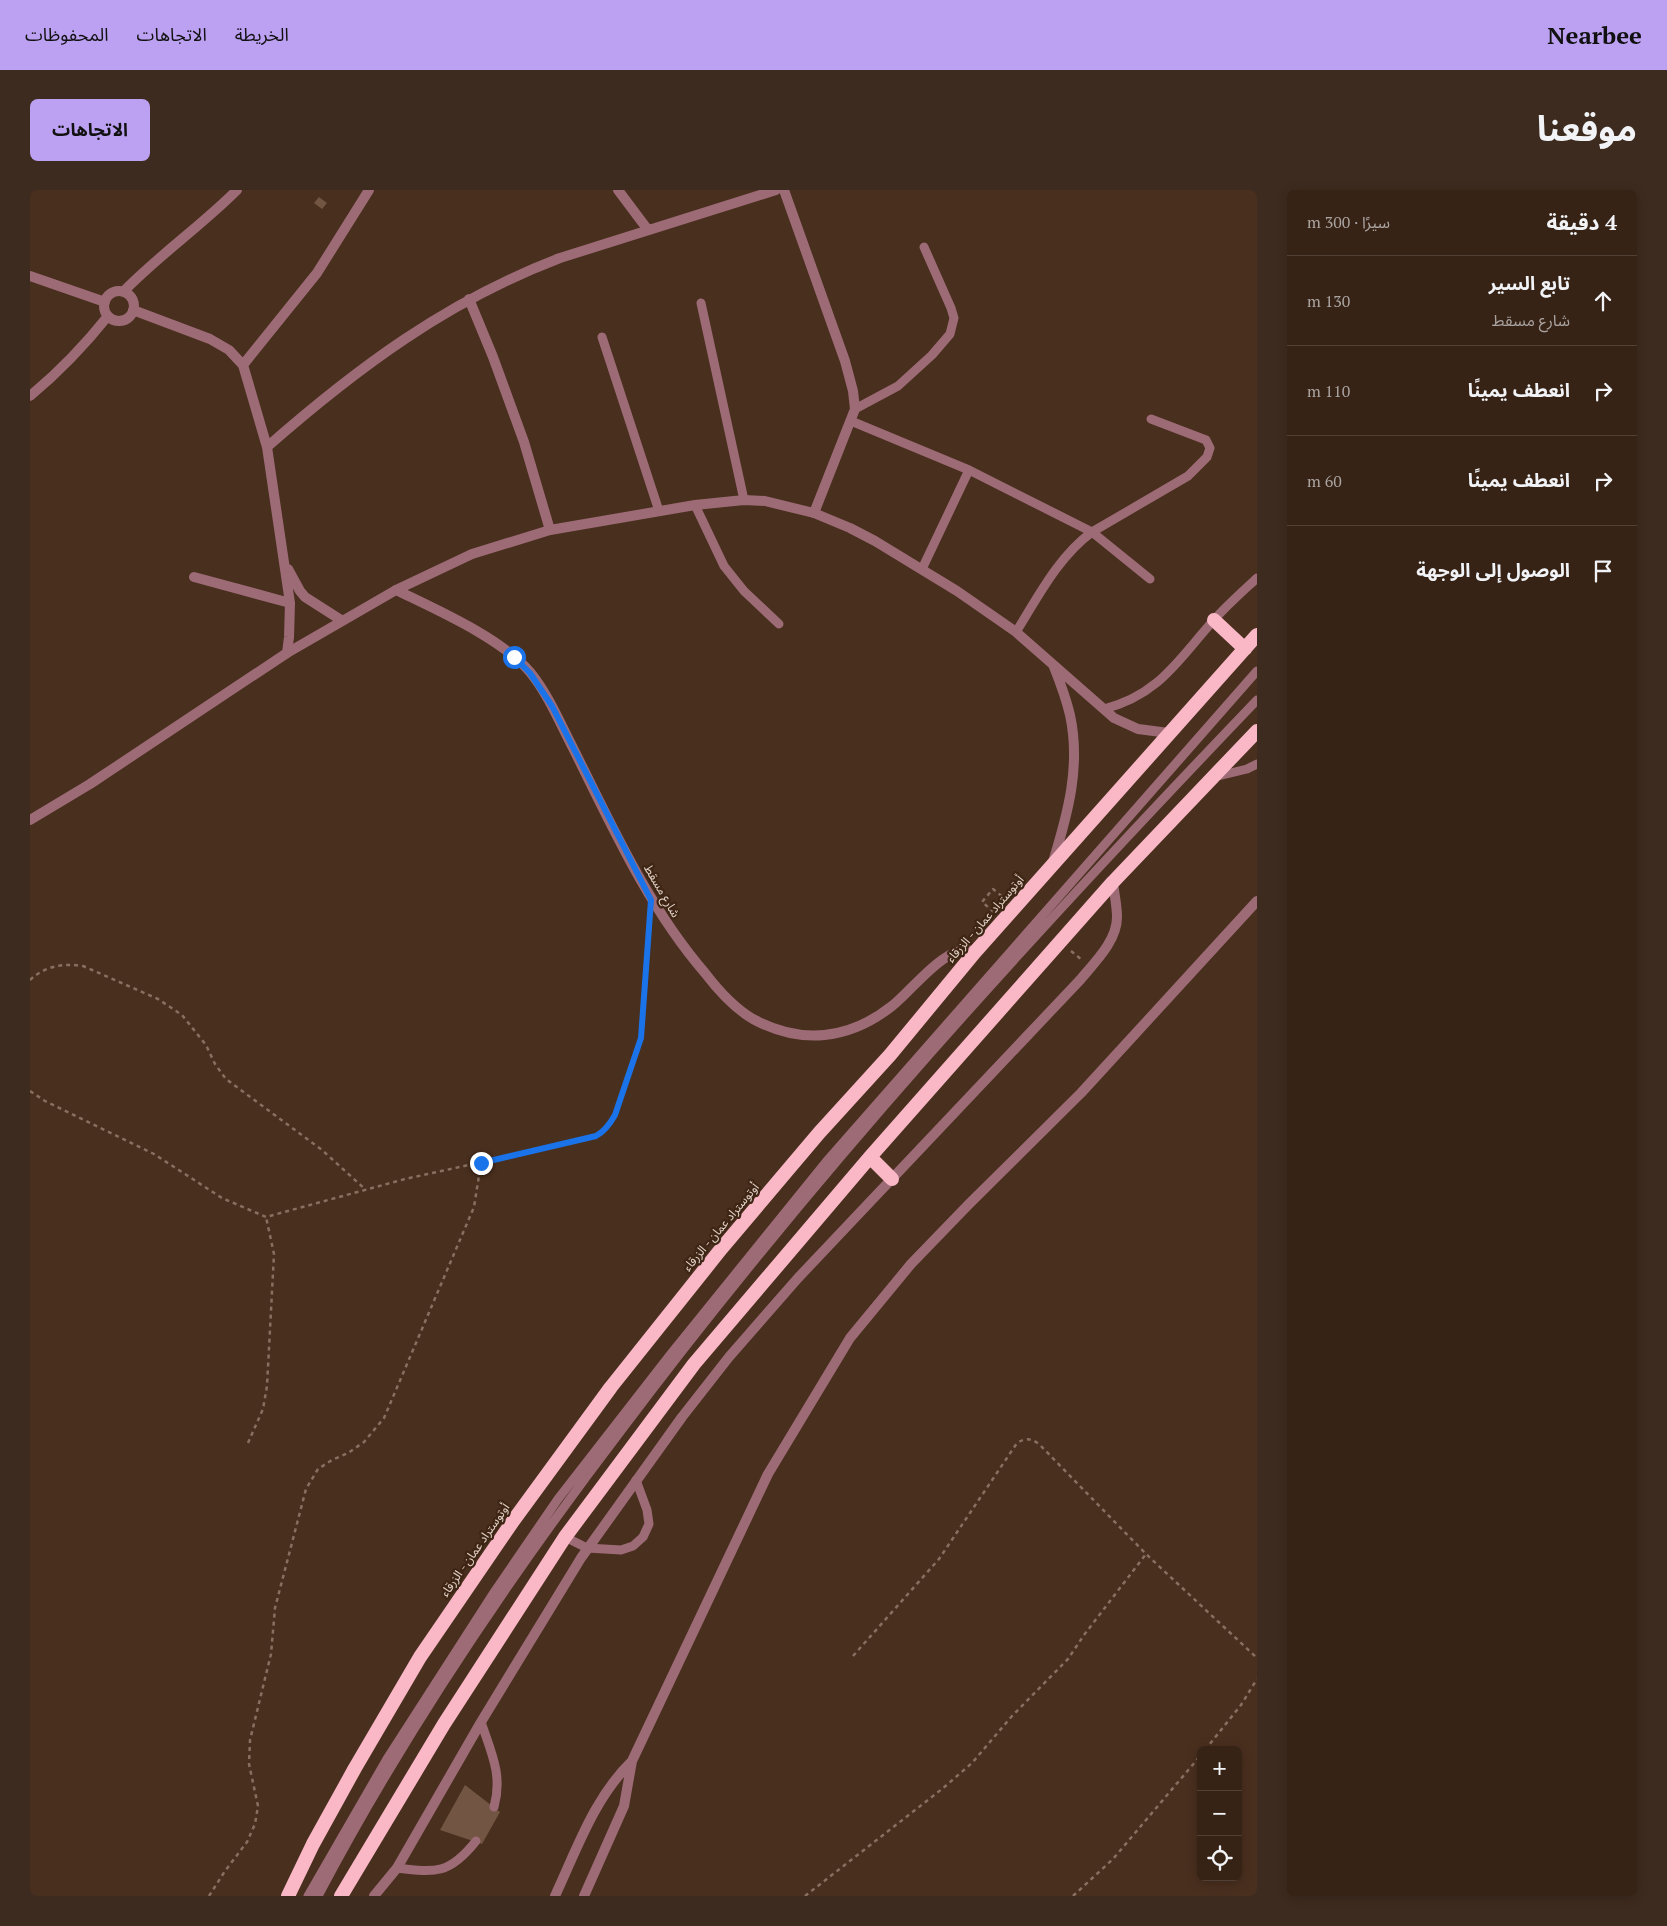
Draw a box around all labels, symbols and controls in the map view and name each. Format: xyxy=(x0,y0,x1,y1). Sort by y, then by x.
text: Nearbee xyxy=(1547,19,1642,51)
text: المحفوظات xyxy=(25,22,109,46)
text: الاتجاهات xyxy=(137,22,207,46)
text: الخريطة xyxy=(235,22,289,46)
button: الاتجاهات xyxy=(30,99,150,161)
text: موقعنا xyxy=(1537,105,1637,151)
text: 4 دقيقة xyxy=(1547,208,1617,236)
text: سيرًا · 300 m xyxy=(1307,211,1390,233)
text: تابع السير xyxy=(1489,270,1570,295)
icon: ahead xyxy=(1589,287,1617,315)
text: 130 m xyxy=(1307,290,1350,312)
text: شارع مسقط xyxy=(1492,309,1570,331)
text: انعطف يمينًا xyxy=(1468,377,1570,402)
icon: right xyxy=(1589,377,1617,405)
text: 110 m xyxy=(1307,380,1350,402)
text: انعطف يمينًا xyxy=(1468,467,1570,492)
icon: right xyxy=(1589,467,1617,495)
text: 60 m xyxy=(1307,470,1342,492)
text: الوصول إلى الوجهة xyxy=(1416,557,1570,582)
icon: arrive xyxy=(1589,557,1617,585)
route start xyxy=(503,646,526,669)
street label: شارع مسقط xyxy=(640,862,684,921)
street label: أوتوستراد عمان - الزرقاء xyxy=(943,872,1027,965)
route end xyxy=(470,1152,493,1175)
street label: أوتوستراد عمان - الزرقاء xyxy=(679,1179,762,1274)
street label: أوتوستراد عمان - الزرقاء xyxy=(437,1500,513,1599)
map controls xyxy=(1197,1746,1242,1881)
button: + xyxy=(1197,1746,1242,1791)
button: − xyxy=(1197,1791,1242,1836)
button: locate xyxy=(1197,1836,1242,1881)

